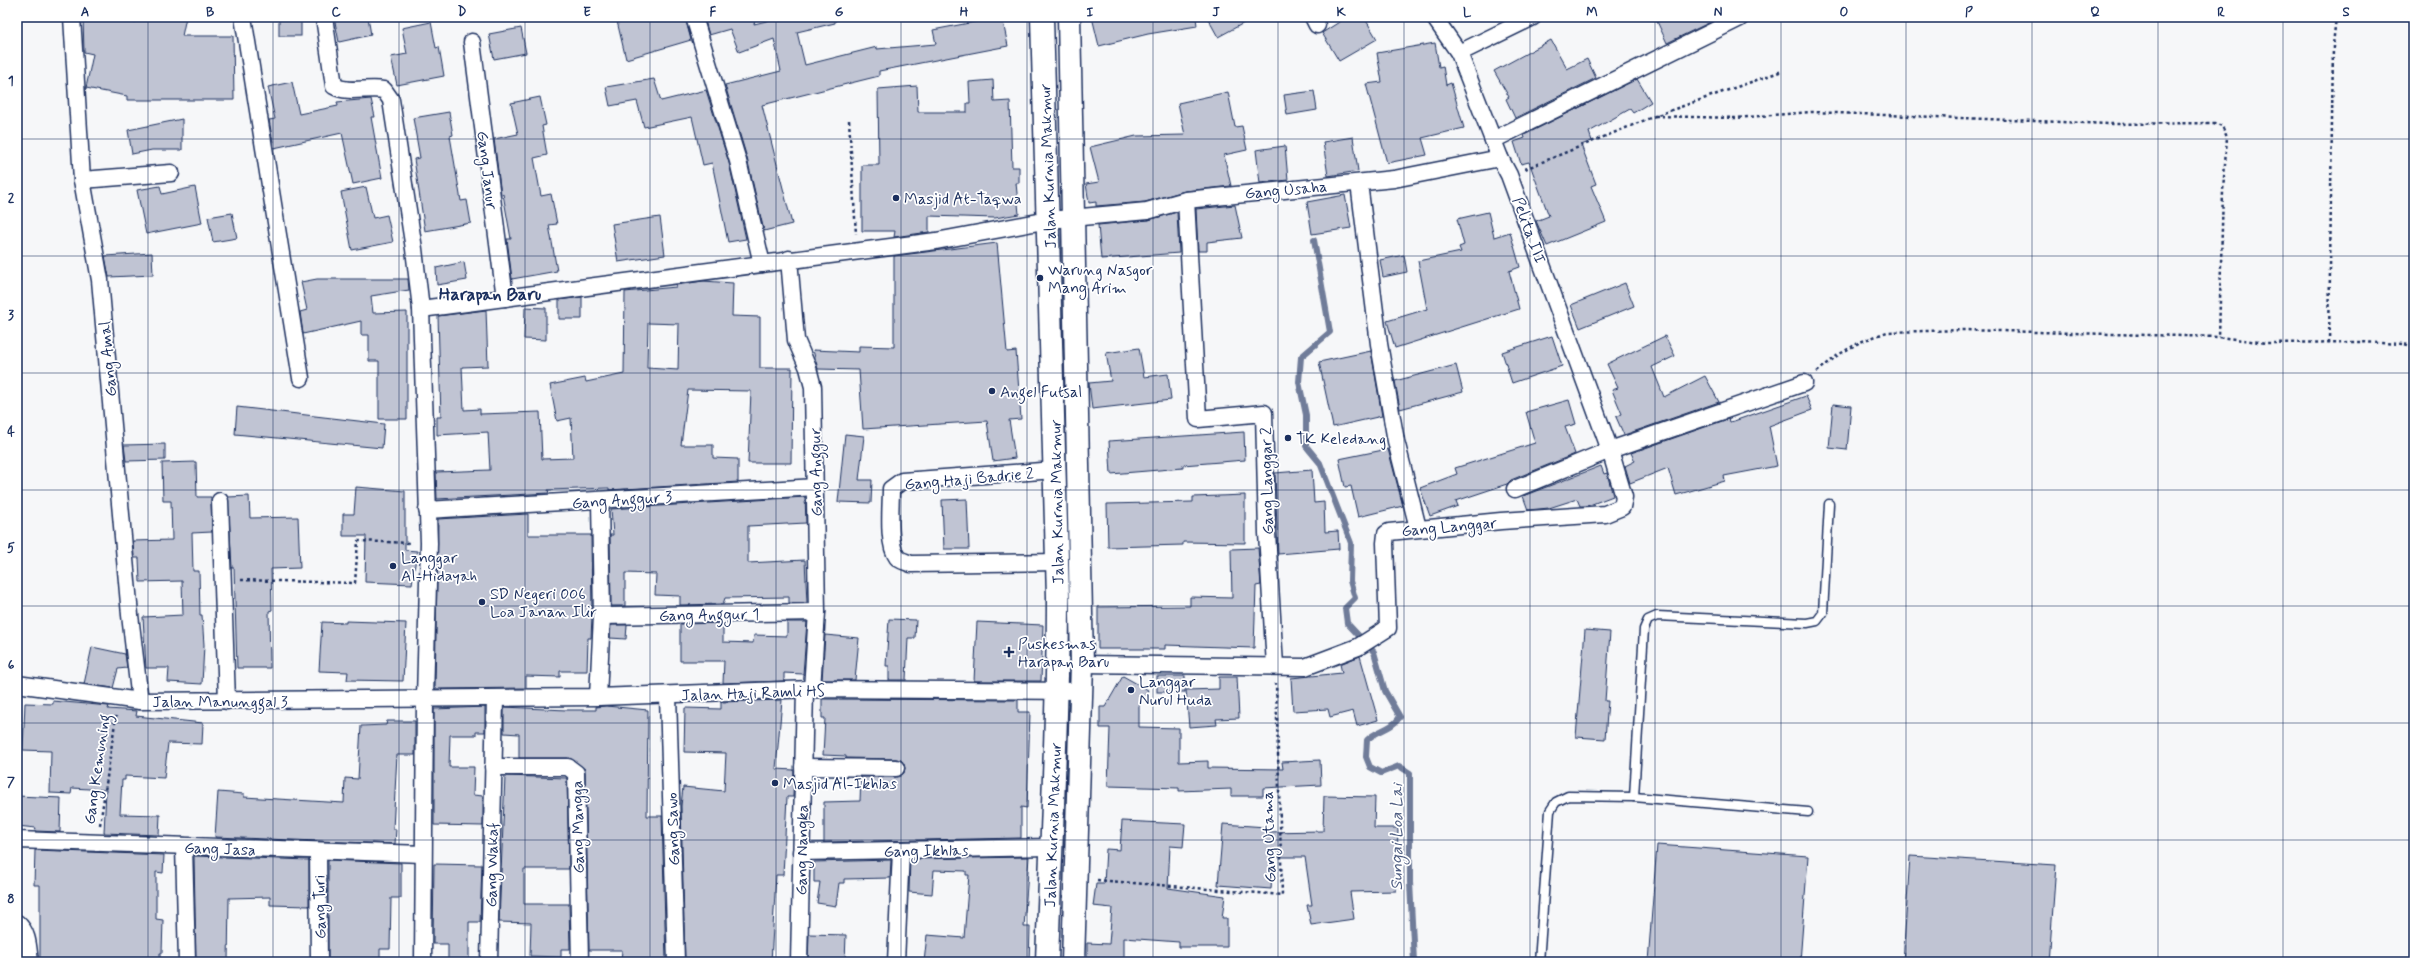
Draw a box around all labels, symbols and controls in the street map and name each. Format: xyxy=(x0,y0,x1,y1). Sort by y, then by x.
text: A xyxy=(81,4,89,21)
text: B xyxy=(206,4,215,21)
text: C xyxy=(331,4,341,21)
text: D xyxy=(458,4,467,21)
text: E xyxy=(583,4,591,21)
text: F xyxy=(710,4,717,21)
text: G xyxy=(835,4,844,21)
text: H xyxy=(960,4,969,21)
text: I xyxy=(1087,4,1094,21)
text: J xyxy=(1212,4,1220,21)
text: K xyxy=(1336,4,1346,21)
text: L xyxy=(1463,4,1472,21)
text: M xyxy=(1586,4,1598,21)
text: N xyxy=(1714,4,1723,21)
text: O xyxy=(1840,4,1849,21)
text: P xyxy=(1965,4,1973,21)
text: Q xyxy=(2090,4,2100,21)
text: R xyxy=(2217,4,2225,21)
text: S xyxy=(2342,4,2350,21)
text: 1 xyxy=(8,73,14,90)
street label: Jalan Kurnia Makmur xyxy=(1035,83,1062,249)
street label: Gang Janur xyxy=(470,130,502,211)
street label: Gang Usaha xyxy=(1244,176,1328,206)
place label: Masjid At-Taqwa xyxy=(904,189,1022,210)
text: 2 xyxy=(8,190,15,207)
marker: Masjid At-Taqwa xyxy=(891,193,901,203)
street label: Pelita III xyxy=(1507,194,1550,267)
place label: Warung Nasgor Mang Arim xyxy=(1048,260,1153,300)
marker: Warung Nasgor Mang Arim xyxy=(1035,273,1045,283)
district label: Harapan Baru xyxy=(439,283,541,307)
text: 3 xyxy=(8,307,14,324)
street label: Gang Amal xyxy=(95,320,123,397)
place label: Angel Futsal xyxy=(1000,382,1082,404)
marker: Angel Futsal xyxy=(987,386,997,396)
street label: Jalan Kurnia Makmur xyxy=(1046,419,1069,585)
text: 4 xyxy=(7,424,15,441)
street label: Gang Anggur xyxy=(805,427,829,517)
street label: Gang Langgar 2 xyxy=(1256,427,1280,535)
place label: TK Keledang xyxy=(1296,429,1386,450)
marker: TK Keledang xyxy=(1283,433,1293,443)
street label: Gang Haji Badrie 2 xyxy=(904,463,1035,497)
street label: Gang Anggur 3 xyxy=(571,487,673,515)
street label: Gang Langgar xyxy=(1401,513,1498,543)
text: 5 xyxy=(7,540,15,557)
place label: Langgar Al-Hidayah xyxy=(401,548,478,587)
marker: Langgar Al-Hidayah xyxy=(388,561,398,571)
place label: SD Negeri 006 Loa Janan Ilir xyxy=(490,584,597,623)
marker: SD Negeri 006 Loa Janan Ilir xyxy=(477,597,487,607)
street label: Gang Anggur 1 xyxy=(659,604,759,628)
place label: Puskesmas Harapan Baru xyxy=(1018,634,1109,673)
marker: Puskesmas Harapan Baru xyxy=(1003,646,1015,658)
text: 6 xyxy=(8,657,15,674)
place label: Langgar Nurul Huda xyxy=(1139,672,1212,711)
street label: Jalan Haji Ramli HS xyxy=(681,680,825,707)
marker: Langgar Nurul Huda xyxy=(1126,685,1136,695)
street label: Jalan Manunggal 3 xyxy=(152,692,288,714)
street label: Gang Kemuning xyxy=(79,713,117,826)
street label: Jalan Kurnia Makmur xyxy=(1040,742,1067,908)
text: 7 xyxy=(7,774,15,791)
place label: Masjid Al-Ikhlas xyxy=(783,774,897,795)
marker: Masjid Al-Ikhlas xyxy=(770,778,780,788)
street label: Gang Mangga xyxy=(567,780,591,874)
water label: Sungai Loa Lai xyxy=(1386,781,1410,891)
street label: Gang Utama xyxy=(1257,791,1283,883)
street label: Gang Sawo xyxy=(662,792,686,866)
street label: Gang Nangka xyxy=(791,804,815,896)
street label: Gang Wakaf xyxy=(481,822,505,908)
street label: Gang Jasa xyxy=(184,838,256,862)
street label: Gang Ikhlas xyxy=(883,840,969,864)
street label: Gang Turi xyxy=(309,875,333,939)
text: 8 xyxy=(7,891,15,908)

